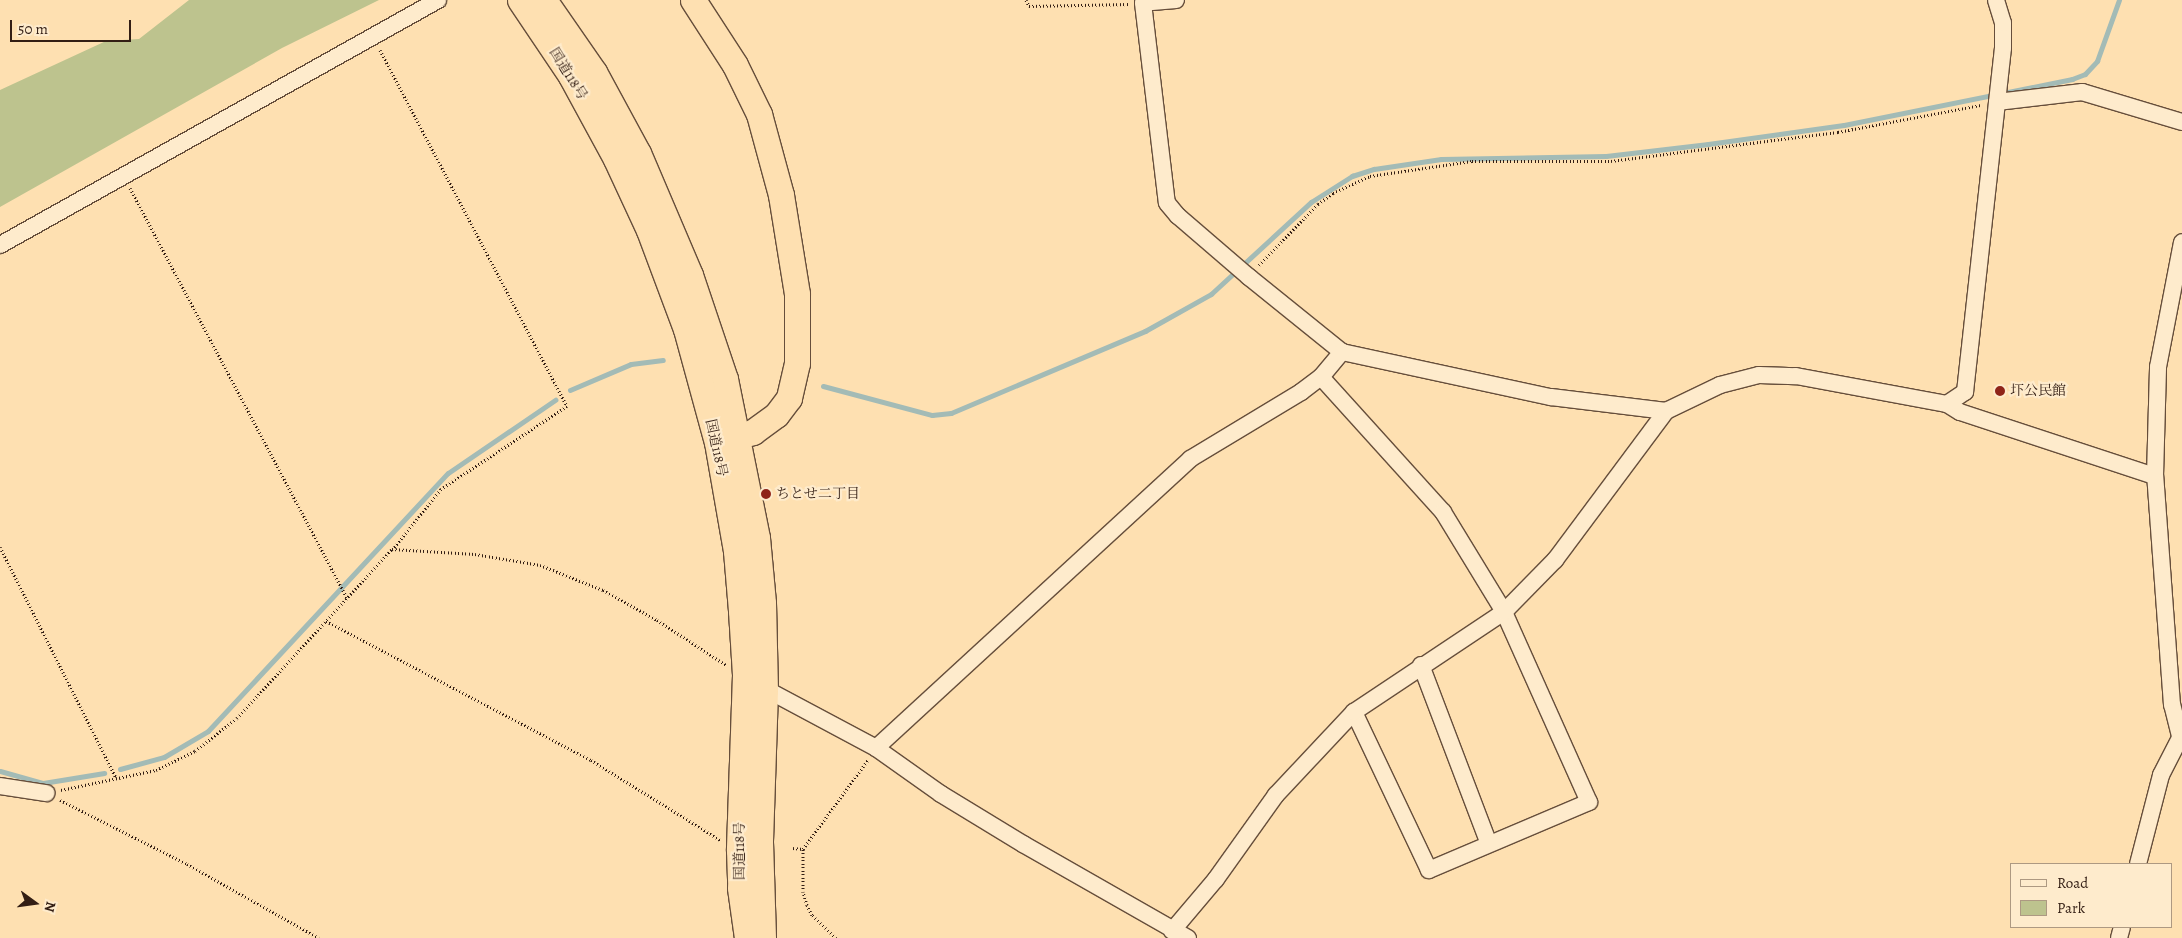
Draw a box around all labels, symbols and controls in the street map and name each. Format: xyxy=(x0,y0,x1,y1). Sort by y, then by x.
scale bar xyxy=(12,10,134,42)
text: 50 m xyxy=(18,19,48,39)
street label: 国道118号 xyxy=(545,45,591,103)
place label: 圷公民館 xyxy=(2010,383,2066,399)
marker: 圷公民館 xyxy=(1994,385,2006,397)
street label: 国道118号 xyxy=(702,418,730,478)
place label: ちとせ二丁目 xyxy=(776,486,860,502)
marker: ちとせ二丁目 xyxy=(760,488,772,500)
street label: 国道118号 xyxy=(732,822,748,880)
legend xyxy=(2010,863,2172,928)
text: Road xyxy=(2057,873,2088,893)
north arrow xyxy=(10,878,60,928)
text: Park xyxy=(2057,898,2085,918)
text: N xyxy=(40,899,60,914)

